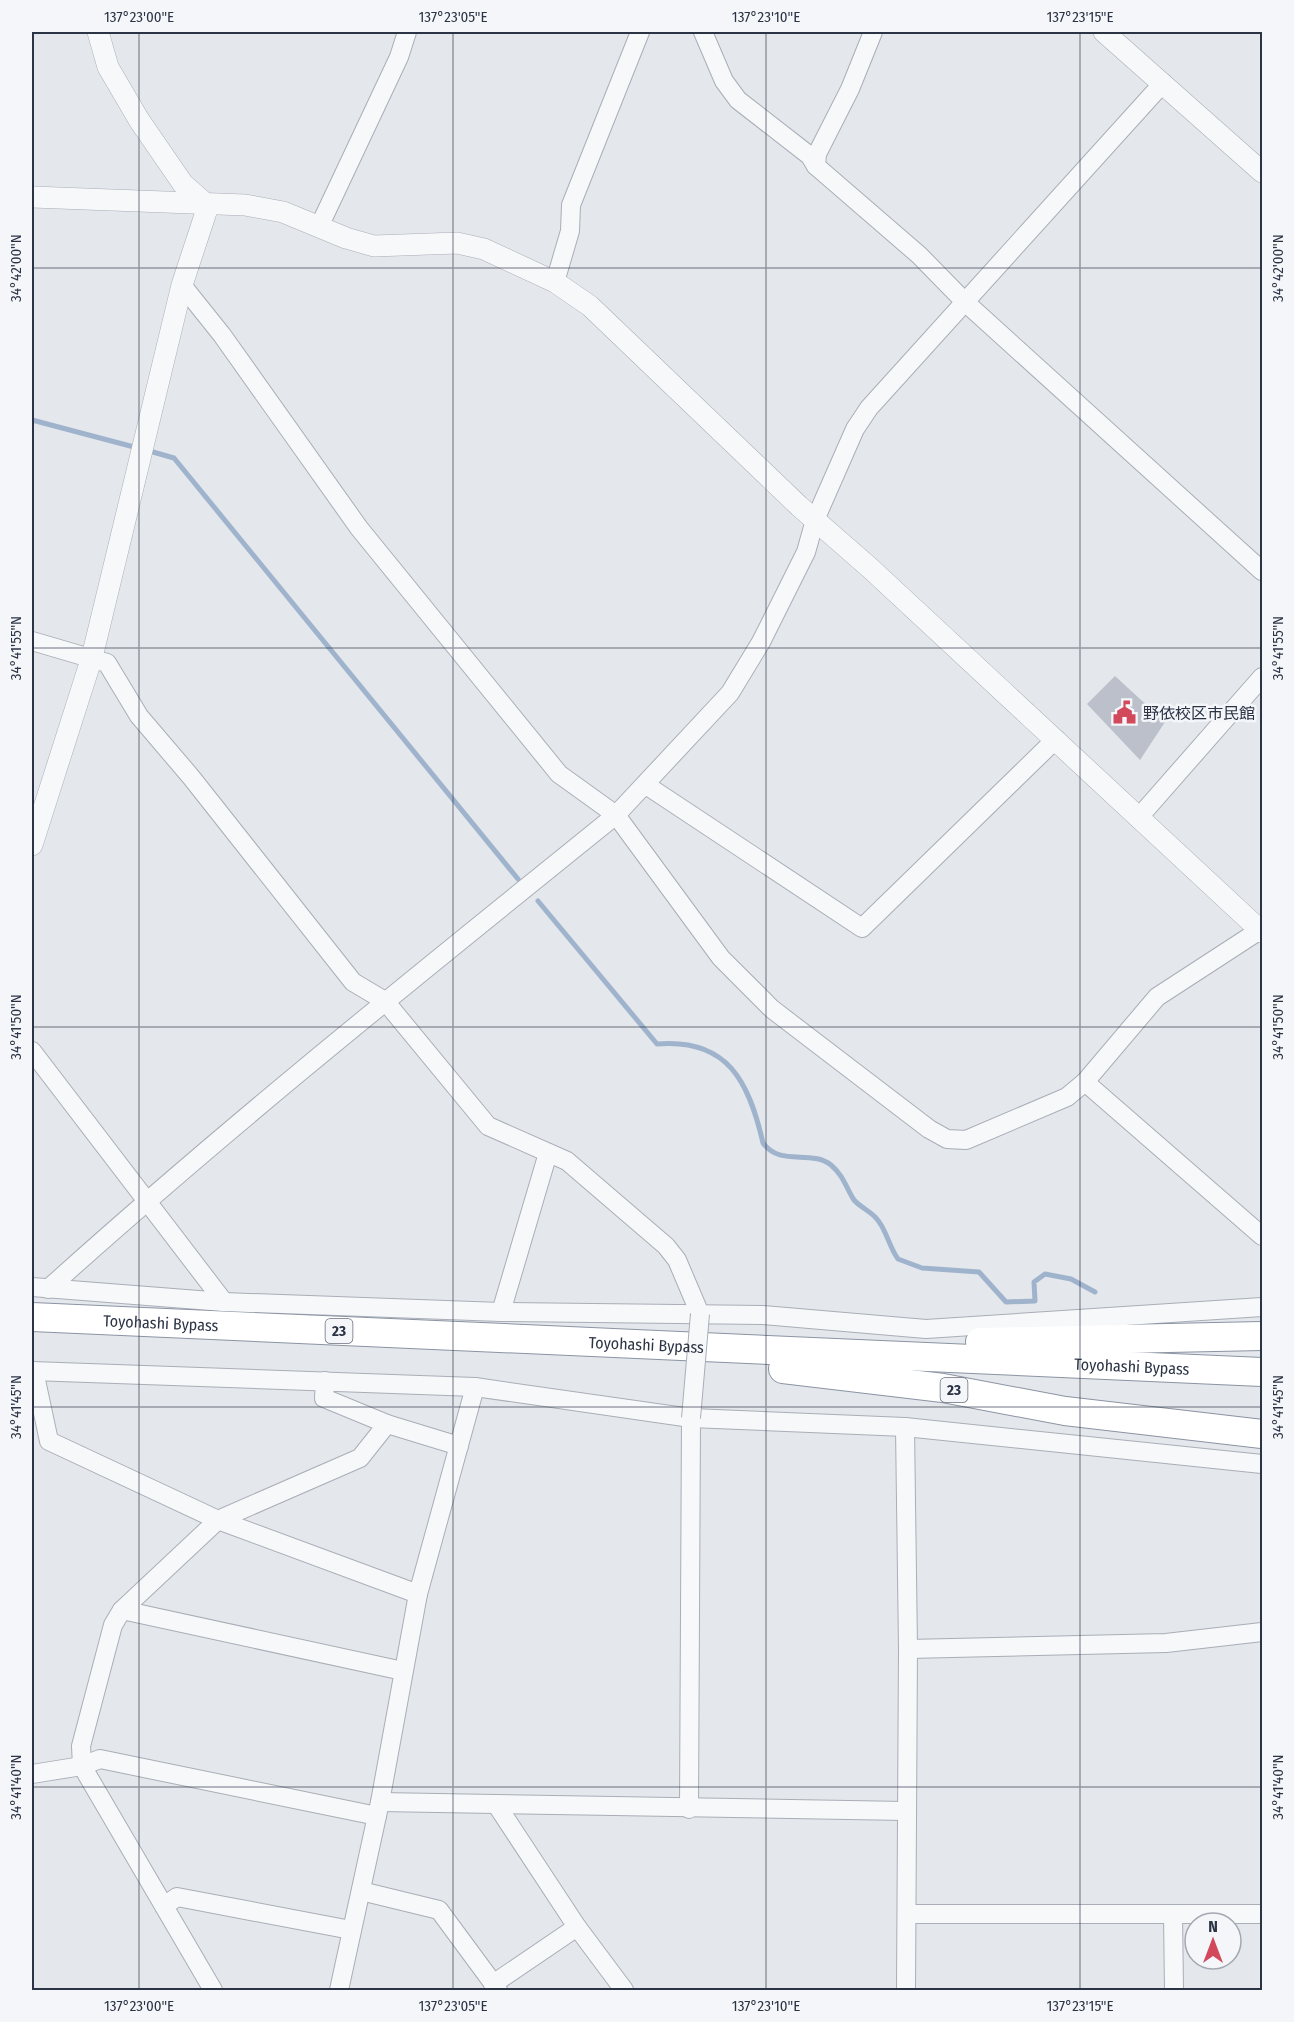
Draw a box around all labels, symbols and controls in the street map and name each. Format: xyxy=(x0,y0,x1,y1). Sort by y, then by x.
text: 137°23'00"E xyxy=(104,8,174,26)
text: 137°23'05"E xyxy=(419,8,488,26)
text: 137°23'10"E xyxy=(732,8,800,26)
text: 137°23'15"E xyxy=(1046,8,1114,26)
text: 34°42'00"N xyxy=(7,234,25,302)
text: 34°42'00"N xyxy=(1269,234,1287,302)
text: 34°41'55"N xyxy=(7,616,25,680)
text: 34°41'55"N xyxy=(1269,616,1287,680)
public building icon: 野依校区市民館 xyxy=(1112,700,1138,726)
place label: 野依校区市民館 xyxy=(1143,704,1255,723)
text: 34°41'50"N xyxy=(7,994,25,1060)
text: 34°41'50"N xyxy=(1269,994,1287,1060)
street label: Toyohashi Bypass xyxy=(103,1311,219,1335)
road number: 23 xyxy=(326,1319,352,1343)
street label: Toyohashi Bypass xyxy=(588,1333,704,1357)
street label: Toyohashi Bypass xyxy=(1074,1355,1190,1379)
text: 34°41'45"N xyxy=(7,1375,25,1439)
text: 34°41'45"N xyxy=(1269,1375,1287,1439)
road number: 23 xyxy=(940,1378,968,1402)
text: 34°41'40"N xyxy=(7,1754,25,1820)
text: 34°41'40"N xyxy=(1269,1754,1287,1820)
north arrow xyxy=(1183,1911,1243,1971)
text: N xyxy=(1208,1917,1218,1936)
text: 137°23'00"E xyxy=(104,1997,174,2015)
text: 137°23'05"E xyxy=(419,1997,488,2015)
text: 137°23'10"E xyxy=(732,1997,800,2015)
text: 137°23'15"E xyxy=(1046,1997,1114,2015)

